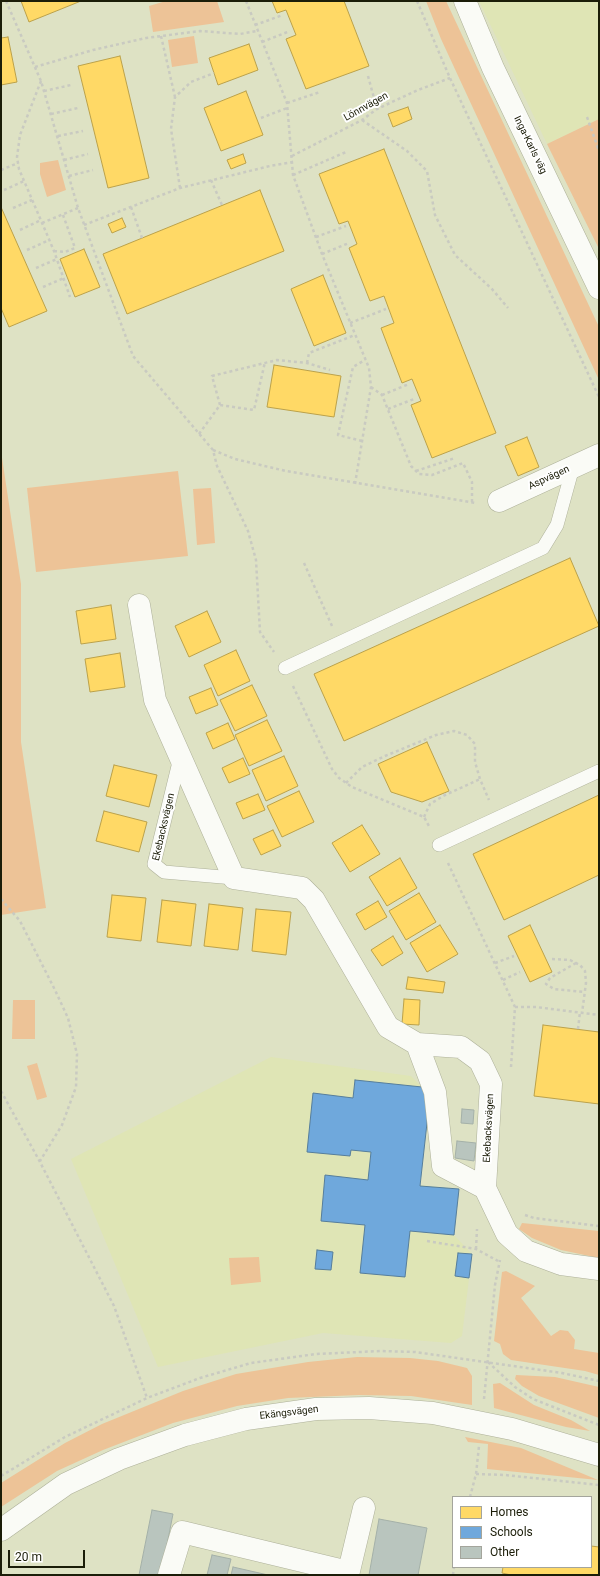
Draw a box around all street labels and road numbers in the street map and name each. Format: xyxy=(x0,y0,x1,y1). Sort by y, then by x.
street label: Lönnvägen xyxy=(342,90,390,124)
street label: Inga-Karls väg xyxy=(511,114,549,176)
street label: Aspvägen xyxy=(527,463,571,493)
street label: Ekebacksvägen xyxy=(150,792,178,862)
street label: Ekebacksvägen xyxy=(481,1093,497,1163)
street label: Ekängsvägen xyxy=(259,1403,319,1423)

